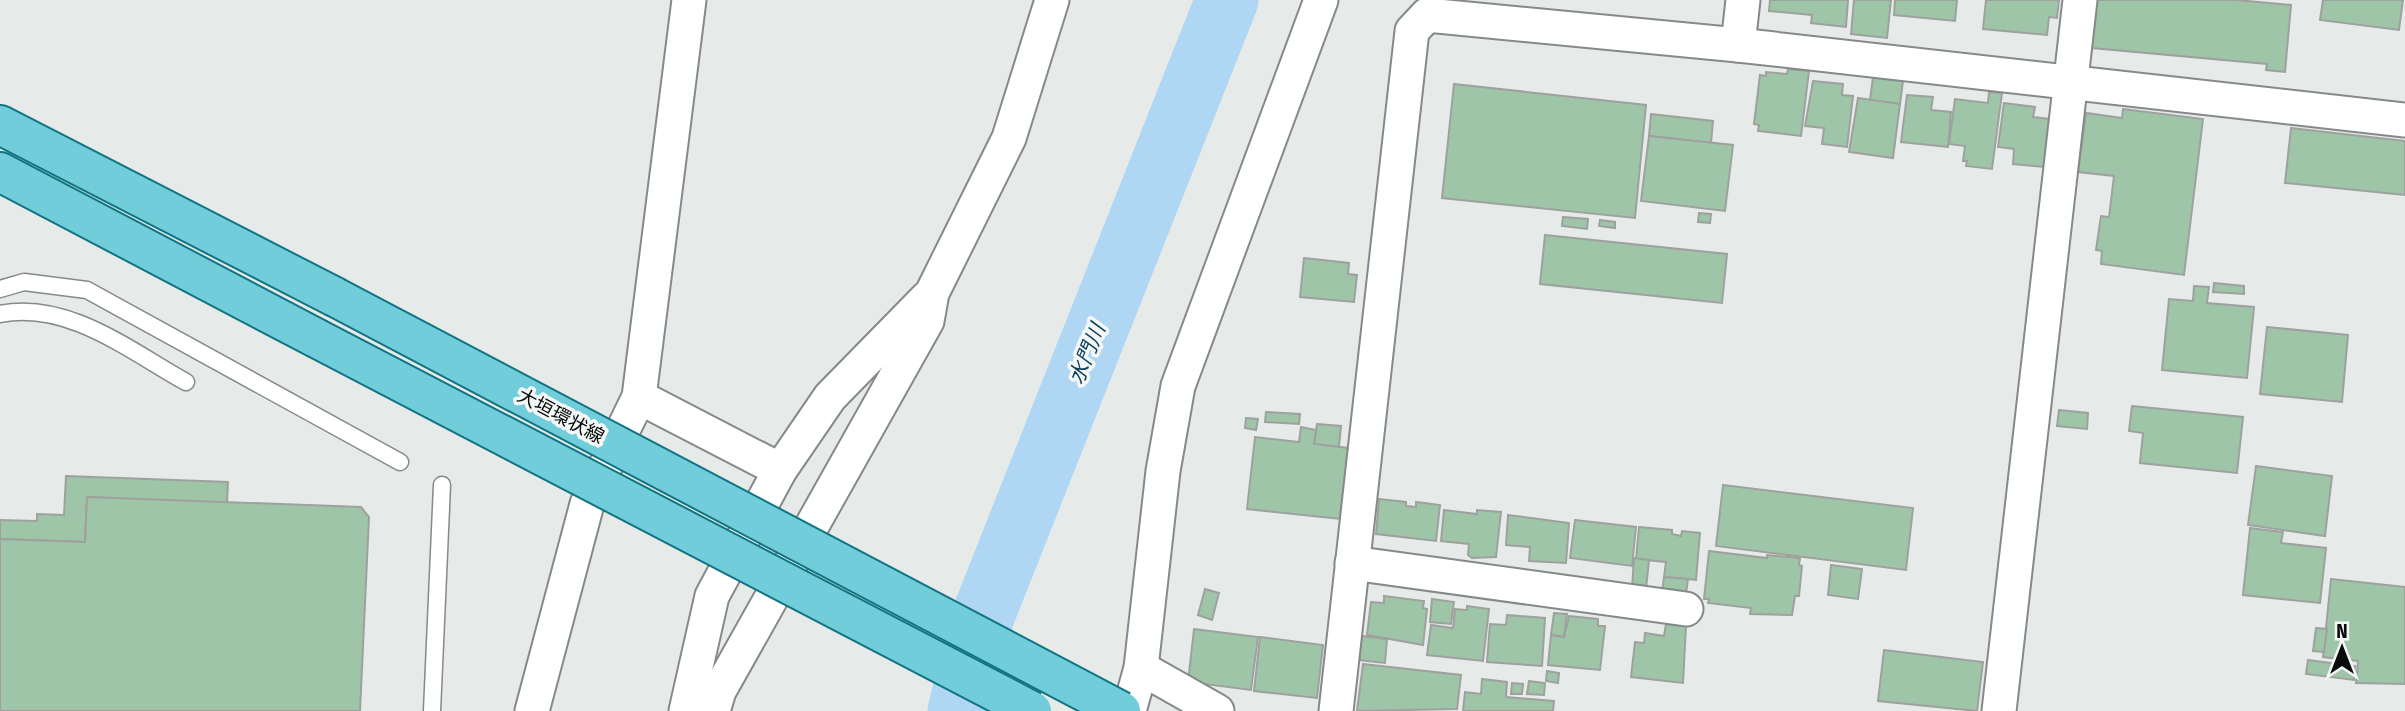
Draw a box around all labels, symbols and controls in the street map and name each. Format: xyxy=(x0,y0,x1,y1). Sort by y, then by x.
water label: 水門川 xyxy=(1063,318,1112,388)
street label: 大垣環状線 xyxy=(514,384,608,448)
north arrow xyxy=(2307,613,2377,683)
text: N xyxy=(2336,620,2348,643)

